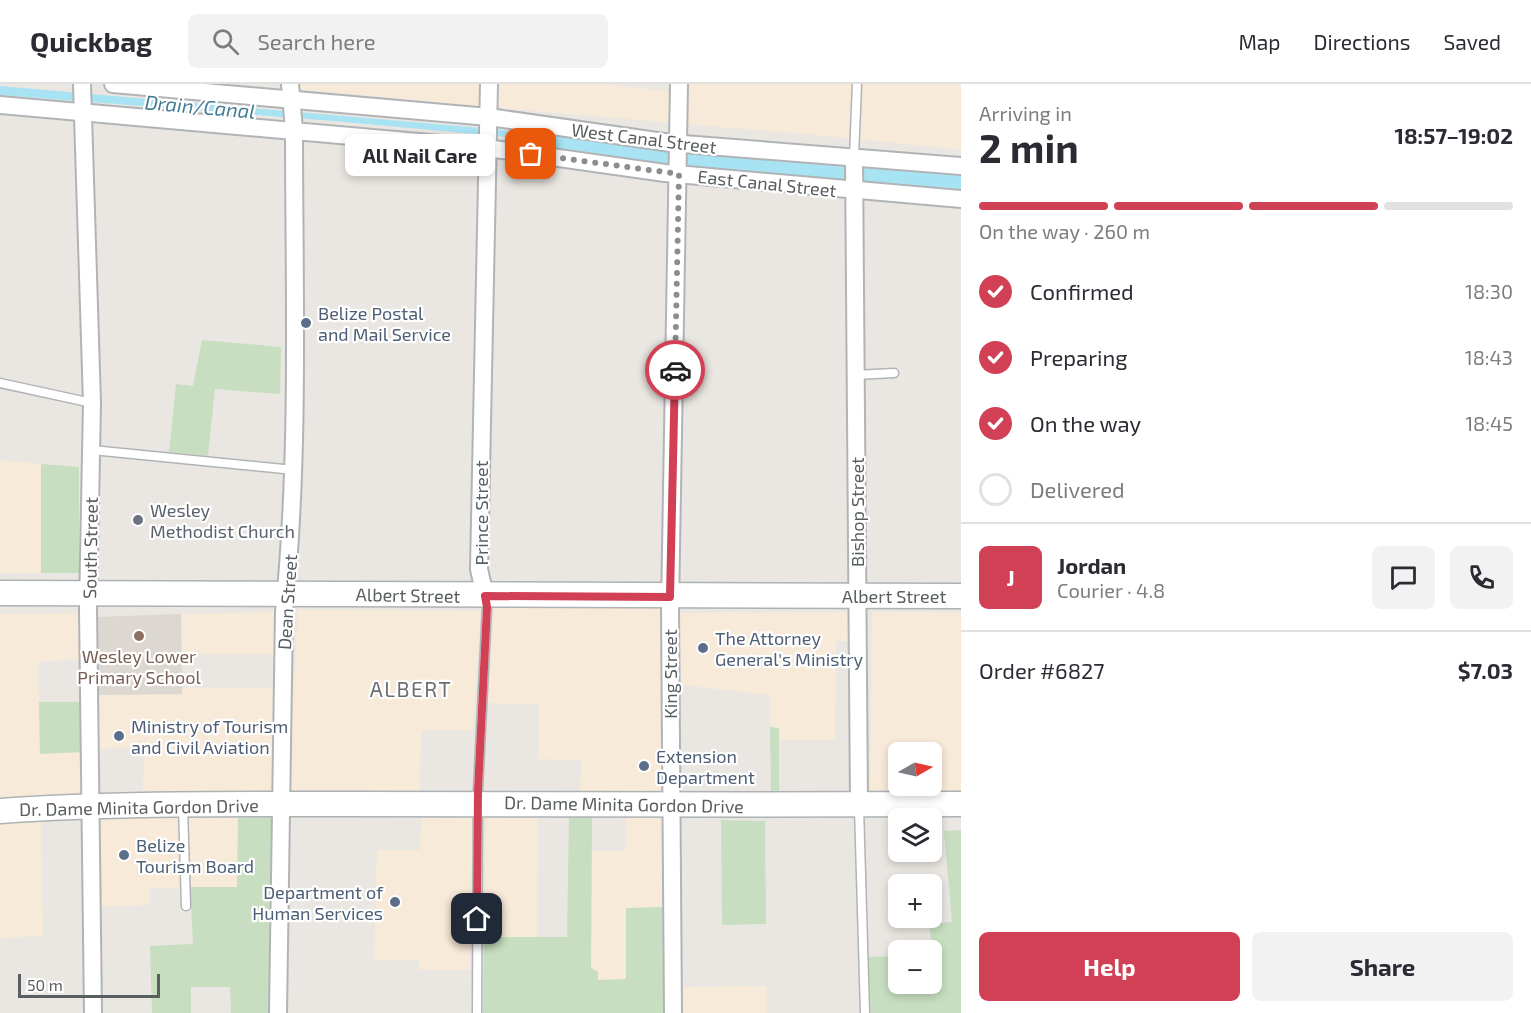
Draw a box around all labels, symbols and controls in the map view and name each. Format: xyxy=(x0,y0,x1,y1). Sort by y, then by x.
search box xyxy=(188,14,608,68)
text: Quickbag xyxy=(30,24,152,58)
icon: search xyxy=(209,25,242,58)
text: Search here xyxy=(257,28,376,54)
text: Map xyxy=(1238,29,1281,54)
text: Directions xyxy=(1314,29,1410,54)
text: Saved xyxy=(1443,29,1501,54)
water label: Drain/Canal xyxy=(144,89,256,123)
text: Arriving in xyxy=(979,101,1072,125)
street label: West Canal Street xyxy=(570,118,718,158)
text: 18:57–19:02 xyxy=(1394,122,1513,148)
text: 2 min xyxy=(979,124,1079,171)
pin xyxy=(505,128,556,179)
callout: All Nail Care xyxy=(345,133,495,175)
icon: bag xyxy=(514,137,547,170)
text: All Nail Care xyxy=(363,143,477,167)
street label: East Canal Street xyxy=(697,165,838,201)
text: On the way · 260 m xyxy=(979,219,1150,243)
icon: check xyxy=(979,275,1012,308)
text: Confirmed xyxy=(1030,278,1134,304)
text: 18:30 xyxy=(1465,279,1513,303)
place label: Belize Postal and Mail Service xyxy=(318,302,451,345)
marker: Belize Postal and Mail Service xyxy=(299,316,313,330)
courier xyxy=(645,340,705,400)
icon: check xyxy=(979,341,1012,374)
text: Preparing xyxy=(1030,344,1128,370)
text: 18:43 xyxy=(1465,345,1513,369)
icon: car xyxy=(659,354,692,387)
icon: check xyxy=(979,407,1012,440)
text: On the way xyxy=(1030,410,1141,436)
text: 18:45 xyxy=(1465,411,1513,435)
street label: Bishop Street xyxy=(846,457,868,567)
street label: Prince Street xyxy=(470,460,492,566)
text: Delivered xyxy=(1030,476,1125,502)
street label: South Street xyxy=(78,497,102,599)
place label: Wesley Methodist Church xyxy=(150,499,295,542)
marker: Wesley Methodist Church xyxy=(131,513,145,527)
button: chat xyxy=(1372,546,1435,609)
button: phone xyxy=(1450,546,1513,609)
text: Jordan xyxy=(1057,552,1126,578)
street label: Dean Street xyxy=(273,553,301,651)
text: J xyxy=(1006,564,1015,590)
text: Courier · 4.8 xyxy=(1057,578,1165,602)
street label: Albert Street xyxy=(356,583,461,607)
street label: Albert Street xyxy=(842,585,946,607)
place label: The Attorney General's Ministry xyxy=(715,627,863,670)
marker: Wesley Lower Primary School xyxy=(132,629,146,643)
street label: King Street xyxy=(659,629,681,719)
marker: The Attorney General's Ministry xyxy=(696,641,710,655)
place label: Wesley Lower Primary School xyxy=(77,645,201,688)
text: Order #6827 xyxy=(979,657,1105,683)
text: $7.03 xyxy=(1458,657,1513,683)
district label: ALBERT xyxy=(370,676,452,701)
place label: Ministry of Tourism and Civil Aviation xyxy=(131,715,288,758)
marker: Ministry of Tourism and Civil Aviation xyxy=(112,729,126,743)
north arrow xyxy=(888,742,942,796)
map controls xyxy=(888,742,942,994)
place label: Extension Department xyxy=(656,745,755,788)
marker: Extension Department xyxy=(637,759,651,773)
street label: Dr. Dame Minita Gordon Drive xyxy=(504,791,744,817)
street label: Dr. Dame Minita Gordon Drive xyxy=(19,794,259,820)
button: layers xyxy=(888,808,942,862)
place label: Belize Tourism Board xyxy=(136,834,254,877)
marker: Belize Tourism Board xyxy=(117,848,131,862)
button: + xyxy=(888,874,942,928)
place label: Department of Human Services xyxy=(252,881,384,924)
pin xyxy=(451,893,502,944)
marker: Department of Human Services xyxy=(388,895,402,909)
icon: home xyxy=(460,902,493,935)
button: Help xyxy=(979,932,1240,1001)
button: Share xyxy=(1252,932,1513,1001)
button: − xyxy=(888,940,942,994)
scale bar xyxy=(18,971,160,998)
text: 50 m xyxy=(27,975,63,994)

